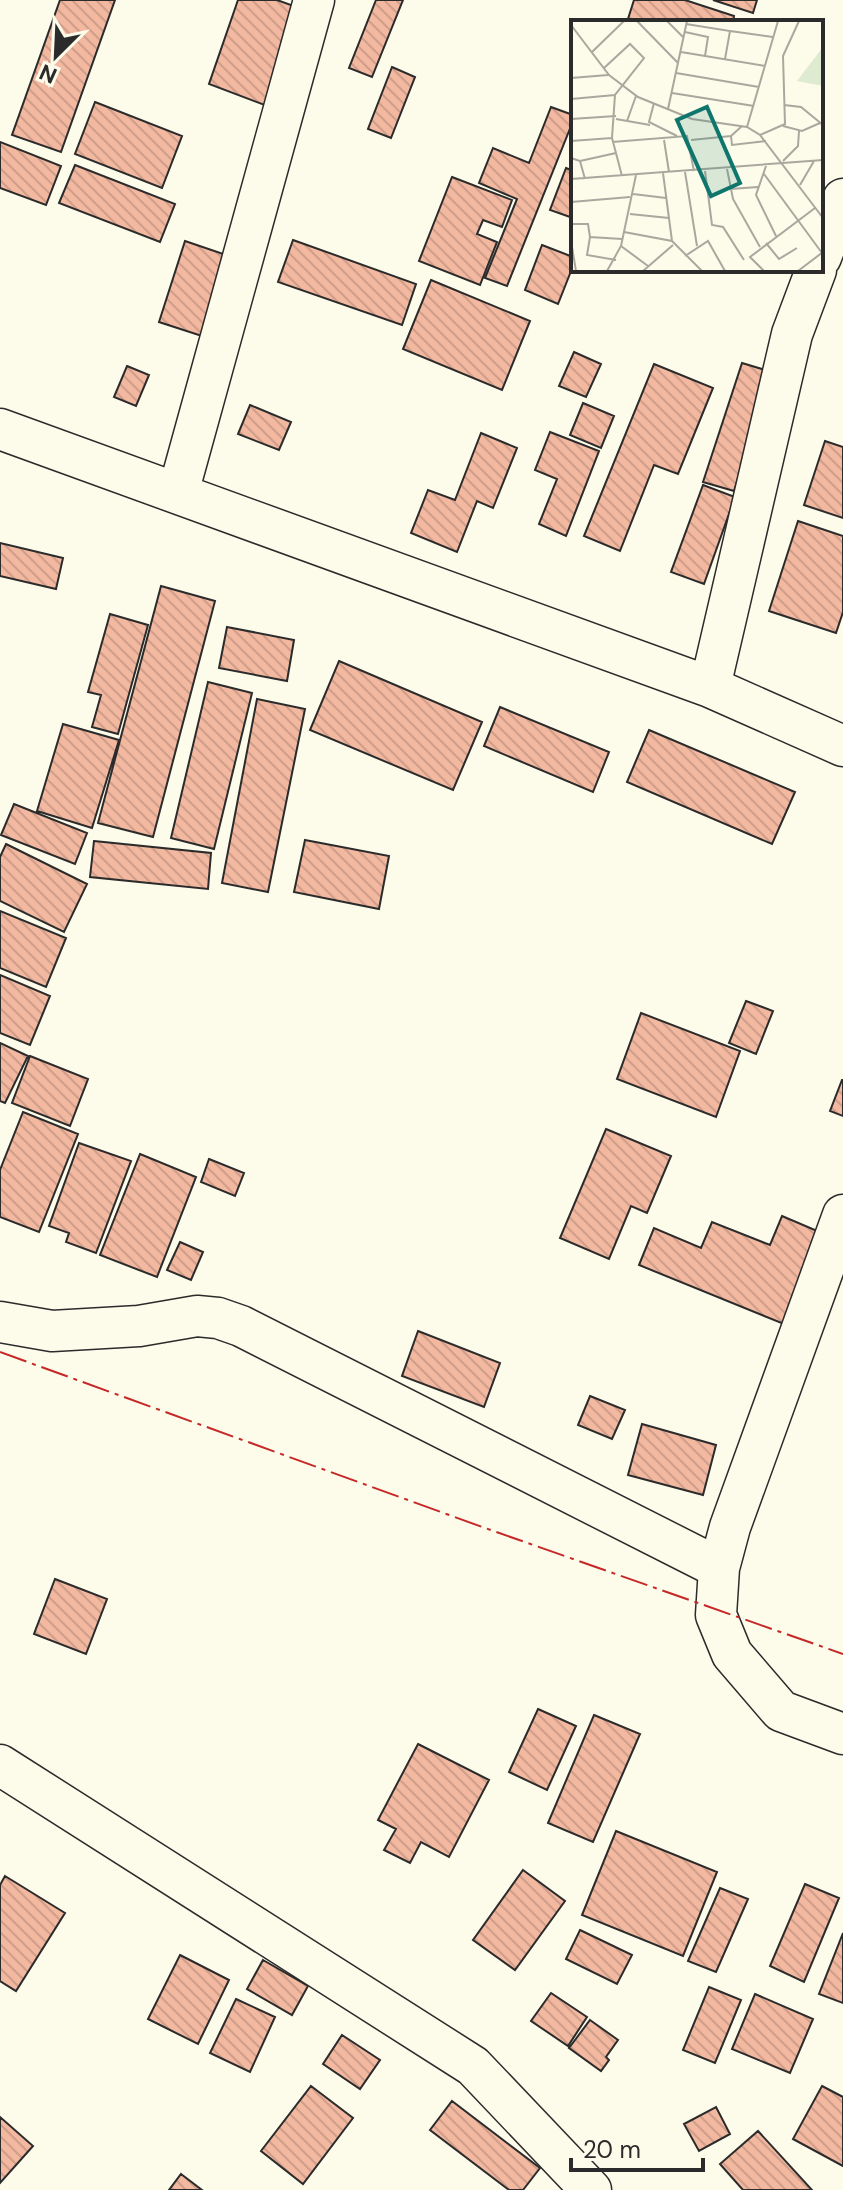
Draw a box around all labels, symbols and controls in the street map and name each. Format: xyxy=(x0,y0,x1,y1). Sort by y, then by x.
north arrow xyxy=(16,16,96,96)
inset map xyxy=(571,20,823,272)
text: N xyxy=(35,57,61,90)
scale bar xyxy=(571,2122,703,2172)
text: 20 m xyxy=(583,2134,641,2165)

